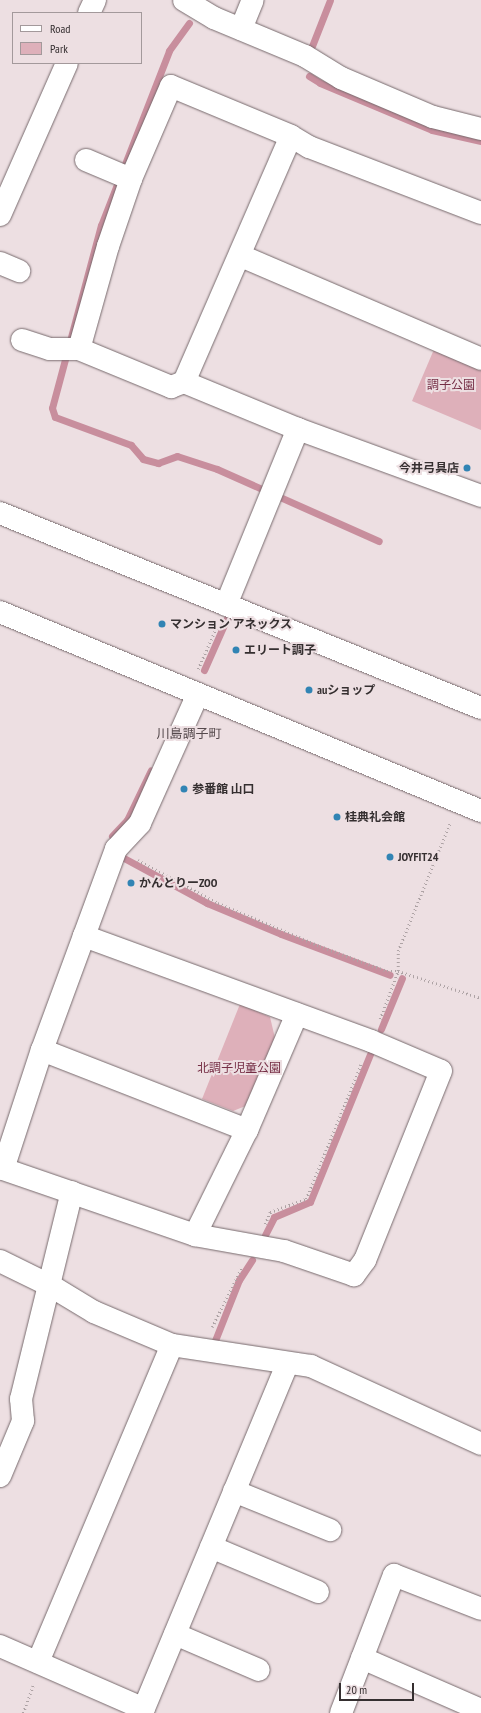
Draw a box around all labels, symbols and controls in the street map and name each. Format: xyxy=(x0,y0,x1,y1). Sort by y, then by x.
legend xyxy=(12,12,142,64)
text: Road xyxy=(50,21,70,36)
text: Park xyxy=(50,41,68,56)
park label: 調子公園 xyxy=(427,378,475,392)
place label: 今井弓具店 xyxy=(399,461,459,475)
marker: 今井弓具店 xyxy=(462,463,472,473)
place label: マンション アネックス xyxy=(170,617,292,631)
marker: マンション アネックス xyxy=(157,619,167,629)
place label: エリート調子 xyxy=(244,643,316,657)
marker: エリート調子 xyxy=(231,645,241,655)
place label: auショップ xyxy=(317,683,375,697)
marker: auショップ xyxy=(304,685,314,695)
district label: 川島調子町 xyxy=(157,726,221,742)
place label: 参番館 山口 xyxy=(192,782,254,796)
marker: 参番館 山口 xyxy=(179,784,189,794)
place label: 桂典礼会館 xyxy=(345,810,405,824)
marker: 桂典礼会館 xyxy=(332,812,342,822)
place label: JOYFIT24 xyxy=(398,850,439,864)
marker: JOYFIT24 xyxy=(385,852,395,862)
place label: かんとりーZOO xyxy=(139,876,217,890)
marker: かんとりーZOO xyxy=(126,878,136,888)
park label: 北調子児童公園 xyxy=(197,1061,281,1075)
scale bar xyxy=(341,1675,416,1701)
text: 20 m xyxy=(346,1682,367,1697)

